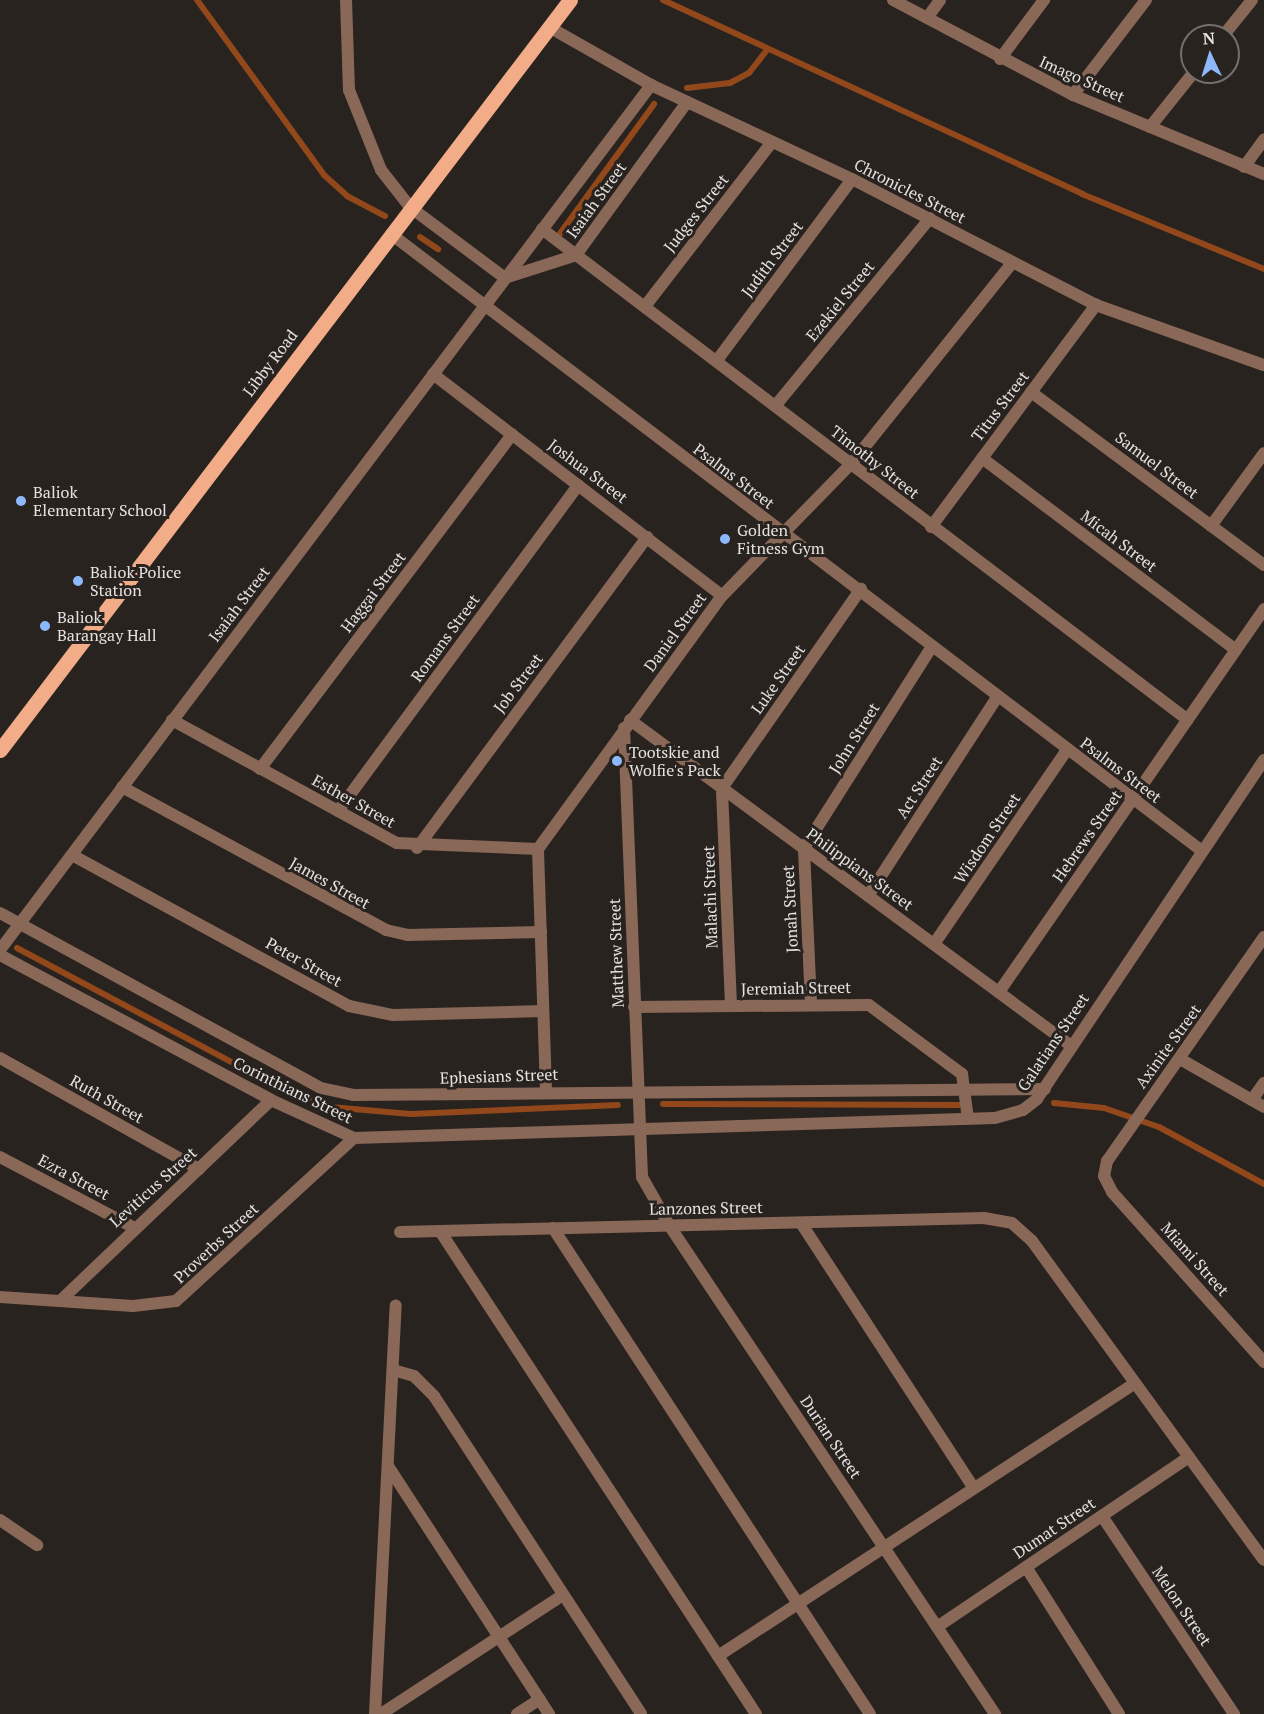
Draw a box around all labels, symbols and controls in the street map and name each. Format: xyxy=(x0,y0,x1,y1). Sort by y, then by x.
north arrow xyxy=(1180,24,1240,84)
text: N xyxy=(1202,27,1216,49)
street label: Imago Street xyxy=(1036,52,1128,106)
street label: Chronicles Street xyxy=(851,155,969,227)
street label: Isaiah Street xyxy=(562,158,630,242)
street label: Judges Street xyxy=(660,170,732,256)
street label: Judith Street xyxy=(737,217,807,301)
street label: Ezekiel Street xyxy=(802,257,878,345)
street label: Libby Road xyxy=(239,326,301,400)
street label: Titus Street xyxy=(967,367,1033,445)
street label: Timothy Street xyxy=(827,421,923,503)
street label: Samuel Street xyxy=(1112,428,1202,502)
street label: Joshua Street xyxy=(545,435,631,507)
street label: Psalms Street xyxy=(690,439,778,513)
place label: Baliok Elementary School xyxy=(33,482,167,520)
marker: Baliok Elementary School xyxy=(14,494,28,508)
street label: Micah Street xyxy=(1077,506,1161,576)
place label: Golden Fitness Gym xyxy=(737,520,825,558)
marker: Golden Fitness Gym xyxy=(718,532,732,546)
street label: Haggai Street xyxy=(336,548,410,636)
place label: Baliok Police Station xyxy=(90,562,181,600)
street label: Isaiah Street xyxy=(204,562,274,646)
marker: Baliok Police Station xyxy=(71,574,85,588)
street label: Daniel Street xyxy=(640,589,710,675)
street label: Romans Street xyxy=(407,590,483,686)
place label: Baliok Barangay Hall xyxy=(57,607,156,645)
marker: Baliok Barangay Hall xyxy=(38,619,52,633)
street label: Luke Street xyxy=(747,640,809,718)
street label: Job Street xyxy=(489,649,547,717)
street label: John Street xyxy=(825,699,883,777)
street label: Psalms Street xyxy=(1077,733,1165,807)
place label: Tootskie and Wolfie's Pack xyxy=(629,742,721,780)
street label: Act Street xyxy=(892,752,946,822)
marker: Tootskie and Wolfie's Pack xyxy=(610,754,624,768)
street label: Esther Street xyxy=(309,770,399,832)
street label: Hebrews Street xyxy=(1048,786,1126,886)
street label: Wisdom Street xyxy=(950,789,1024,887)
street label: Philippians Street xyxy=(803,824,917,914)
street label: Malachi Street xyxy=(699,845,721,949)
street label: James Street xyxy=(286,853,374,913)
street label: Jonah Street xyxy=(778,865,802,953)
street label: Matthew Street xyxy=(604,898,628,1008)
street label: Peter Street xyxy=(263,933,345,991)
street label: Jeremiah Street xyxy=(741,977,851,999)
street label: Galatians Street xyxy=(1013,989,1093,1095)
street label: Axinite Street xyxy=(1131,1000,1205,1092)
street label: Corinthians Street xyxy=(230,1053,356,1127)
street label: Ephesians Street xyxy=(439,1064,559,1088)
street label: Ruth Street xyxy=(67,1071,147,1127)
street label: Leviticus Street xyxy=(106,1143,200,1231)
street label: Ezra Street xyxy=(35,1150,113,1204)
street label: Lanzones Street xyxy=(649,1197,763,1219)
street label: Proverbs Street xyxy=(170,1199,262,1287)
street label: Miami Street xyxy=(1157,1218,1233,1300)
street label: Durian Street xyxy=(796,1392,866,1482)
street label: Dumat Street xyxy=(1009,1494,1099,1562)
street label: Melon Street xyxy=(1148,1563,1216,1649)

